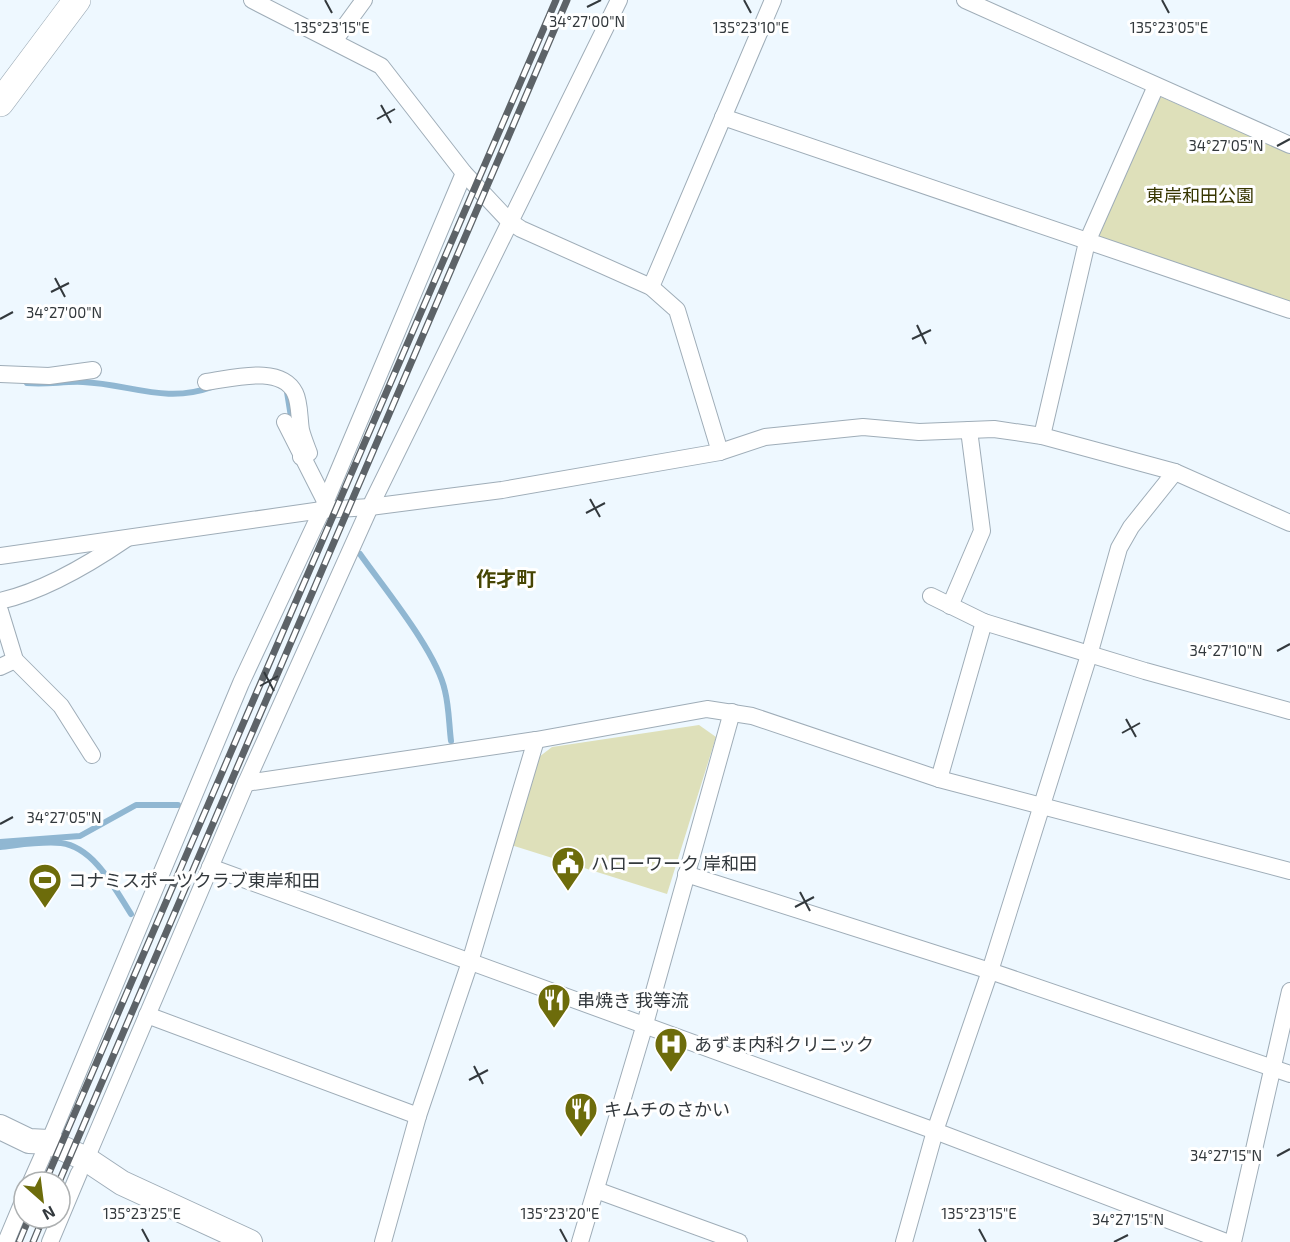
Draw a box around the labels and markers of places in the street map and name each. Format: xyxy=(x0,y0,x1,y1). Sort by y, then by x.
public building icon: ハローワーク 岸和田 xyxy=(550,845,586,892)
place label: ハローワーク 岸和田 xyxy=(591,852,757,874)
sports icon: コナミスポーツクラブ東岸和田 xyxy=(27,862,63,909)
place label: コナミスポーツクラブ東岸和田 xyxy=(68,869,320,891)
restaurant icon: 串焼き 我等流 xyxy=(536,982,572,1029)
place label: 串焼き 我等流 xyxy=(577,989,689,1011)
hospital icon: あずま内科クリニック xyxy=(653,1026,689,1073)
place label: あずま内科クリニック xyxy=(694,1033,874,1055)
restaurant icon: キムチのさかい xyxy=(563,1091,599,1138)
place label: キムチのさかい xyxy=(604,1098,730,1120)

